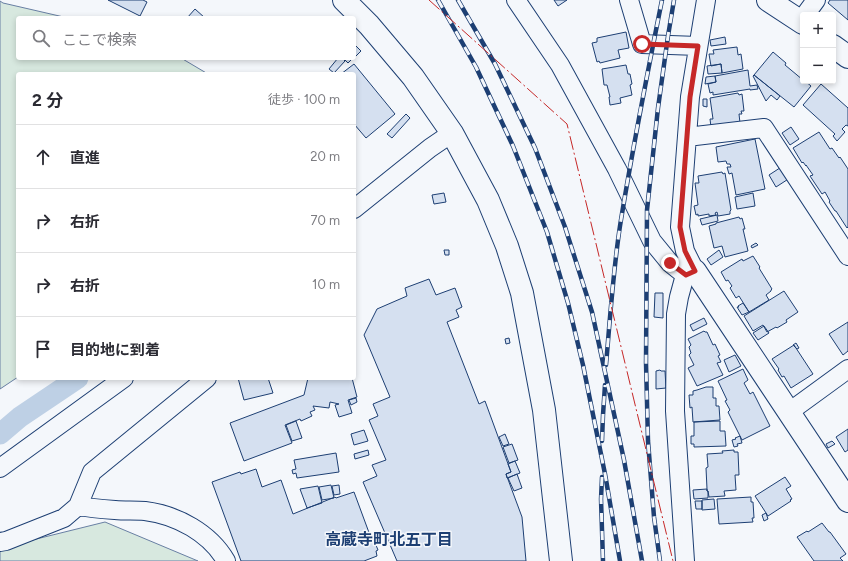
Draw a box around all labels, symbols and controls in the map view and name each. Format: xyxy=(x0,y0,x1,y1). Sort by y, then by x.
map controls xyxy=(800,12,836,84)
button: + xyxy=(800,12,836,48)
search box xyxy=(16,16,356,60)
icon: search xyxy=(30,27,52,49)
text: ここで検索 xyxy=(62,31,137,49)
route start xyxy=(633,35,651,53)
button: − xyxy=(800,48,836,84)
text: 2 分 xyxy=(32,90,63,110)
text: 徒歩 · 100 m xyxy=(268,92,340,107)
icon: ahead xyxy=(32,146,54,168)
text: 直進 xyxy=(70,149,100,167)
text: 20 m xyxy=(310,149,340,164)
icon: right xyxy=(32,210,54,232)
text: 右折 xyxy=(70,213,100,231)
text: 70 m xyxy=(310,213,340,228)
route end xyxy=(661,254,679,272)
icon: right xyxy=(32,274,54,296)
text: 右折 xyxy=(70,277,100,295)
text: 10 m xyxy=(312,277,340,292)
icon: arrive xyxy=(32,338,54,360)
text: 目的地に到着 xyxy=(70,341,160,359)
district label: 高蔵寺町北五丁目 xyxy=(325,530,453,549)

